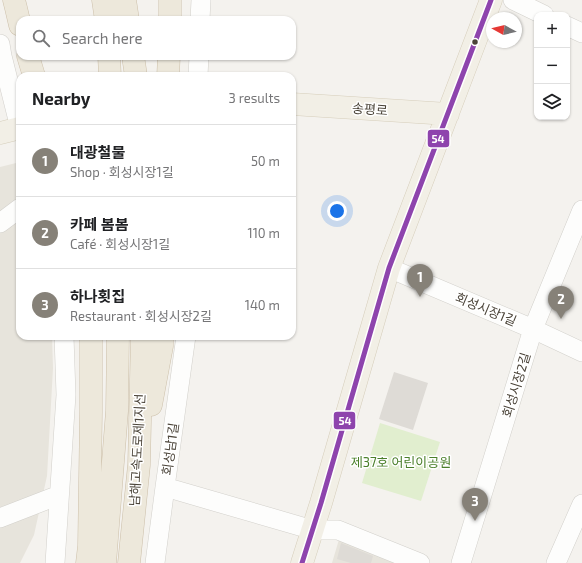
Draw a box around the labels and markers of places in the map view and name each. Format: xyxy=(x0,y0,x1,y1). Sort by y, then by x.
unlabelled marker xyxy=(470,37,480,47)
pin: 1 xyxy=(407,264,433,297)
pin: 2 xyxy=(548,286,574,319)
pin: 3 xyxy=(462,488,488,521)

